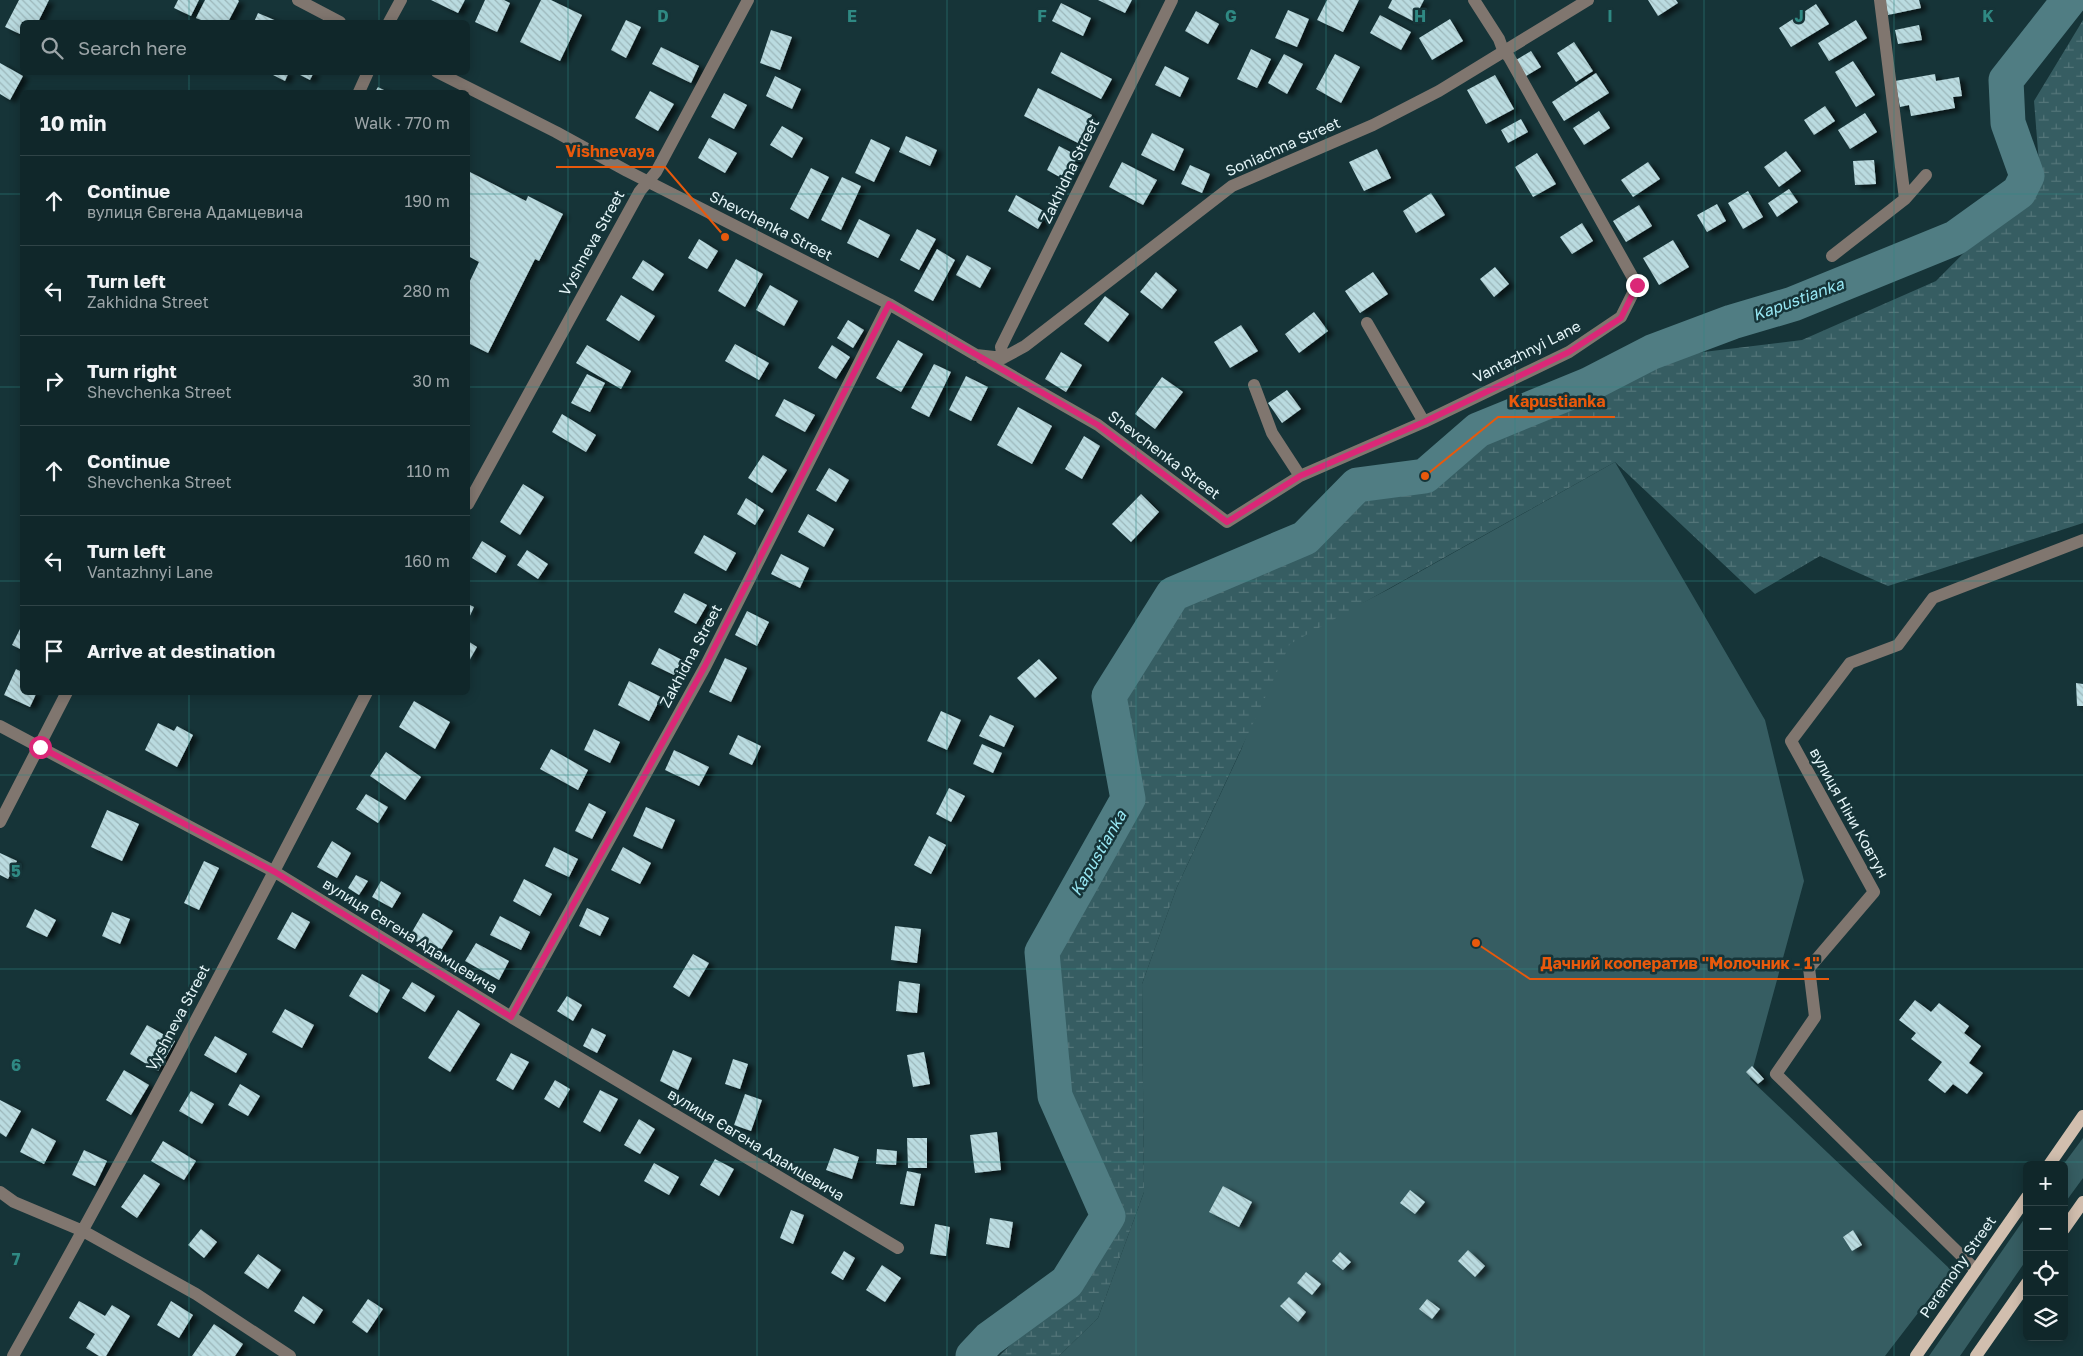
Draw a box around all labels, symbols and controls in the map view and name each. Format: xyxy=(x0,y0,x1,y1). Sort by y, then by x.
text: D xyxy=(657,6,669,26)
text: E xyxy=(847,6,857,26)
text: F xyxy=(1037,6,1047,26)
text: G xyxy=(1225,6,1237,26)
text: H xyxy=(1414,6,1426,26)
text: I xyxy=(1607,6,1613,26)
text: J xyxy=(1794,6,1804,26)
text: K xyxy=(1982,6,1994,26)
search box xyxy=(20,20,470,75)
icon: search xyxy=(38,34,66,62)
text: Search here xyxy=(78,36,187,59)
text: 10 min xyxy=(40,110,107,136)
text: Walk · 770 m xyxy=(354,113,450,133)
street label: Soniachna Street xyxy=(1222,113,1343,179)
street label: Zakhidna Street xyxy=(1036,115,1102,226)
callout: Vishnevaya xyxy=(556,136,665,167)
text: Vishnevaya xyxy=(565,141,655,161)
text: Continue xyxy=(87,179,170,202)
street label: Shevchenka Street xyxy=(707,186,836,264)
icon: ahead xyxy=(40,187,68,215)
street label: Vyshneva Street xyxy=(555,187,628,298)
text: 190 m xyxy=(404,191,450,211)
text: вулиця Євгена Адамцевича xyxy=(87,202,303,222)
text: Turn left xyxy=(87,269,166,292)
water label: Kapustianka xyxy=(1750,273,1847,325)
route end xyxy=(1626,274,1649,297)
icon: left xyxy=(40,277,68,305)
text: 280 m xyxy=(403,281,450,301)
text: Zakhidna Street xyxy=(87,292,209,312)
street label: Vantazhnyi Lane xyxy=(1470,316,1584,386)
text: Turn right xyxy=(87,359,177,382)
icon: right xyxy=(40,367,68,395)
text: 30 m xyxy=(413,371,450,391)
text: Shevchenka Street xyxy=(87,382,232,402)
callout: Kapustianka xyxy=(1498,386,1615,417)
text: Kapustianka xyxy=(1508,391,1606,411)
street label: Shevchenka Street xyxy=(1105,406,1224,502)
text: Continue xyxy=(87,449,170,472)
icon: ahead xyxy=(40,457,68,485)
text: 110 m xyxy=(406,461,450,481)
text: Shevchenka Street xyxy=(87,472,232,492)
text: Turn left xyxy=(87,539,166,562)
icon: left xyxy=(40,547,68,575)
text: 160 m xyxy=(404,551,450,571)
text: Vantazhnyi Lane xyxy=(87,562,213,582)
street label: Zakhidna Street xyxy=(655,601,725,710)
icon: arrive xyxy=(40,637,68,665)
text: Arrive at destination xyxy=(87,639,275,662)
route start xyxy=(29,736,52,759)
street label: вулиця Ніни Ковтун xyxy=(1807,744,1893,881)
water label: Kapustianka xyxy=(1065,806,1131,899)
text: 5 xyxy=(11,861,21,881)
street label: вулиця Євгена Адамцевича xyxy=(320,874,501,997)
callout: Дачний кооператив "Молочник - 1" xyxy=(1530,948,1829,979)
text: Дачний кооператив "Молочник - 1" xyxy=(1540,953,1820,973)
street label: Vyshneva Street xyxy=(142,961,213,1074)
text: 6 xyxy=(11,1055,21,1075)
street label: вулиця Євгена Адамцевича xyxy=(665,1084,848,1204)
map controls xyxy=(2023,1161,2068,1341)
button: + xyxy=(2023,1161,2068,1206)
button: − xyxy=(2023,1206,2068,1251)
street label: Peremohy Street xyxy=(1915,1212,1999,1321)
text: 7 xyxy=(12,1249,21,1269)
button: locate xyxy=(2023,1251,2068,1296)
button: layers xyxy=(2023,1296,2068,1341)

